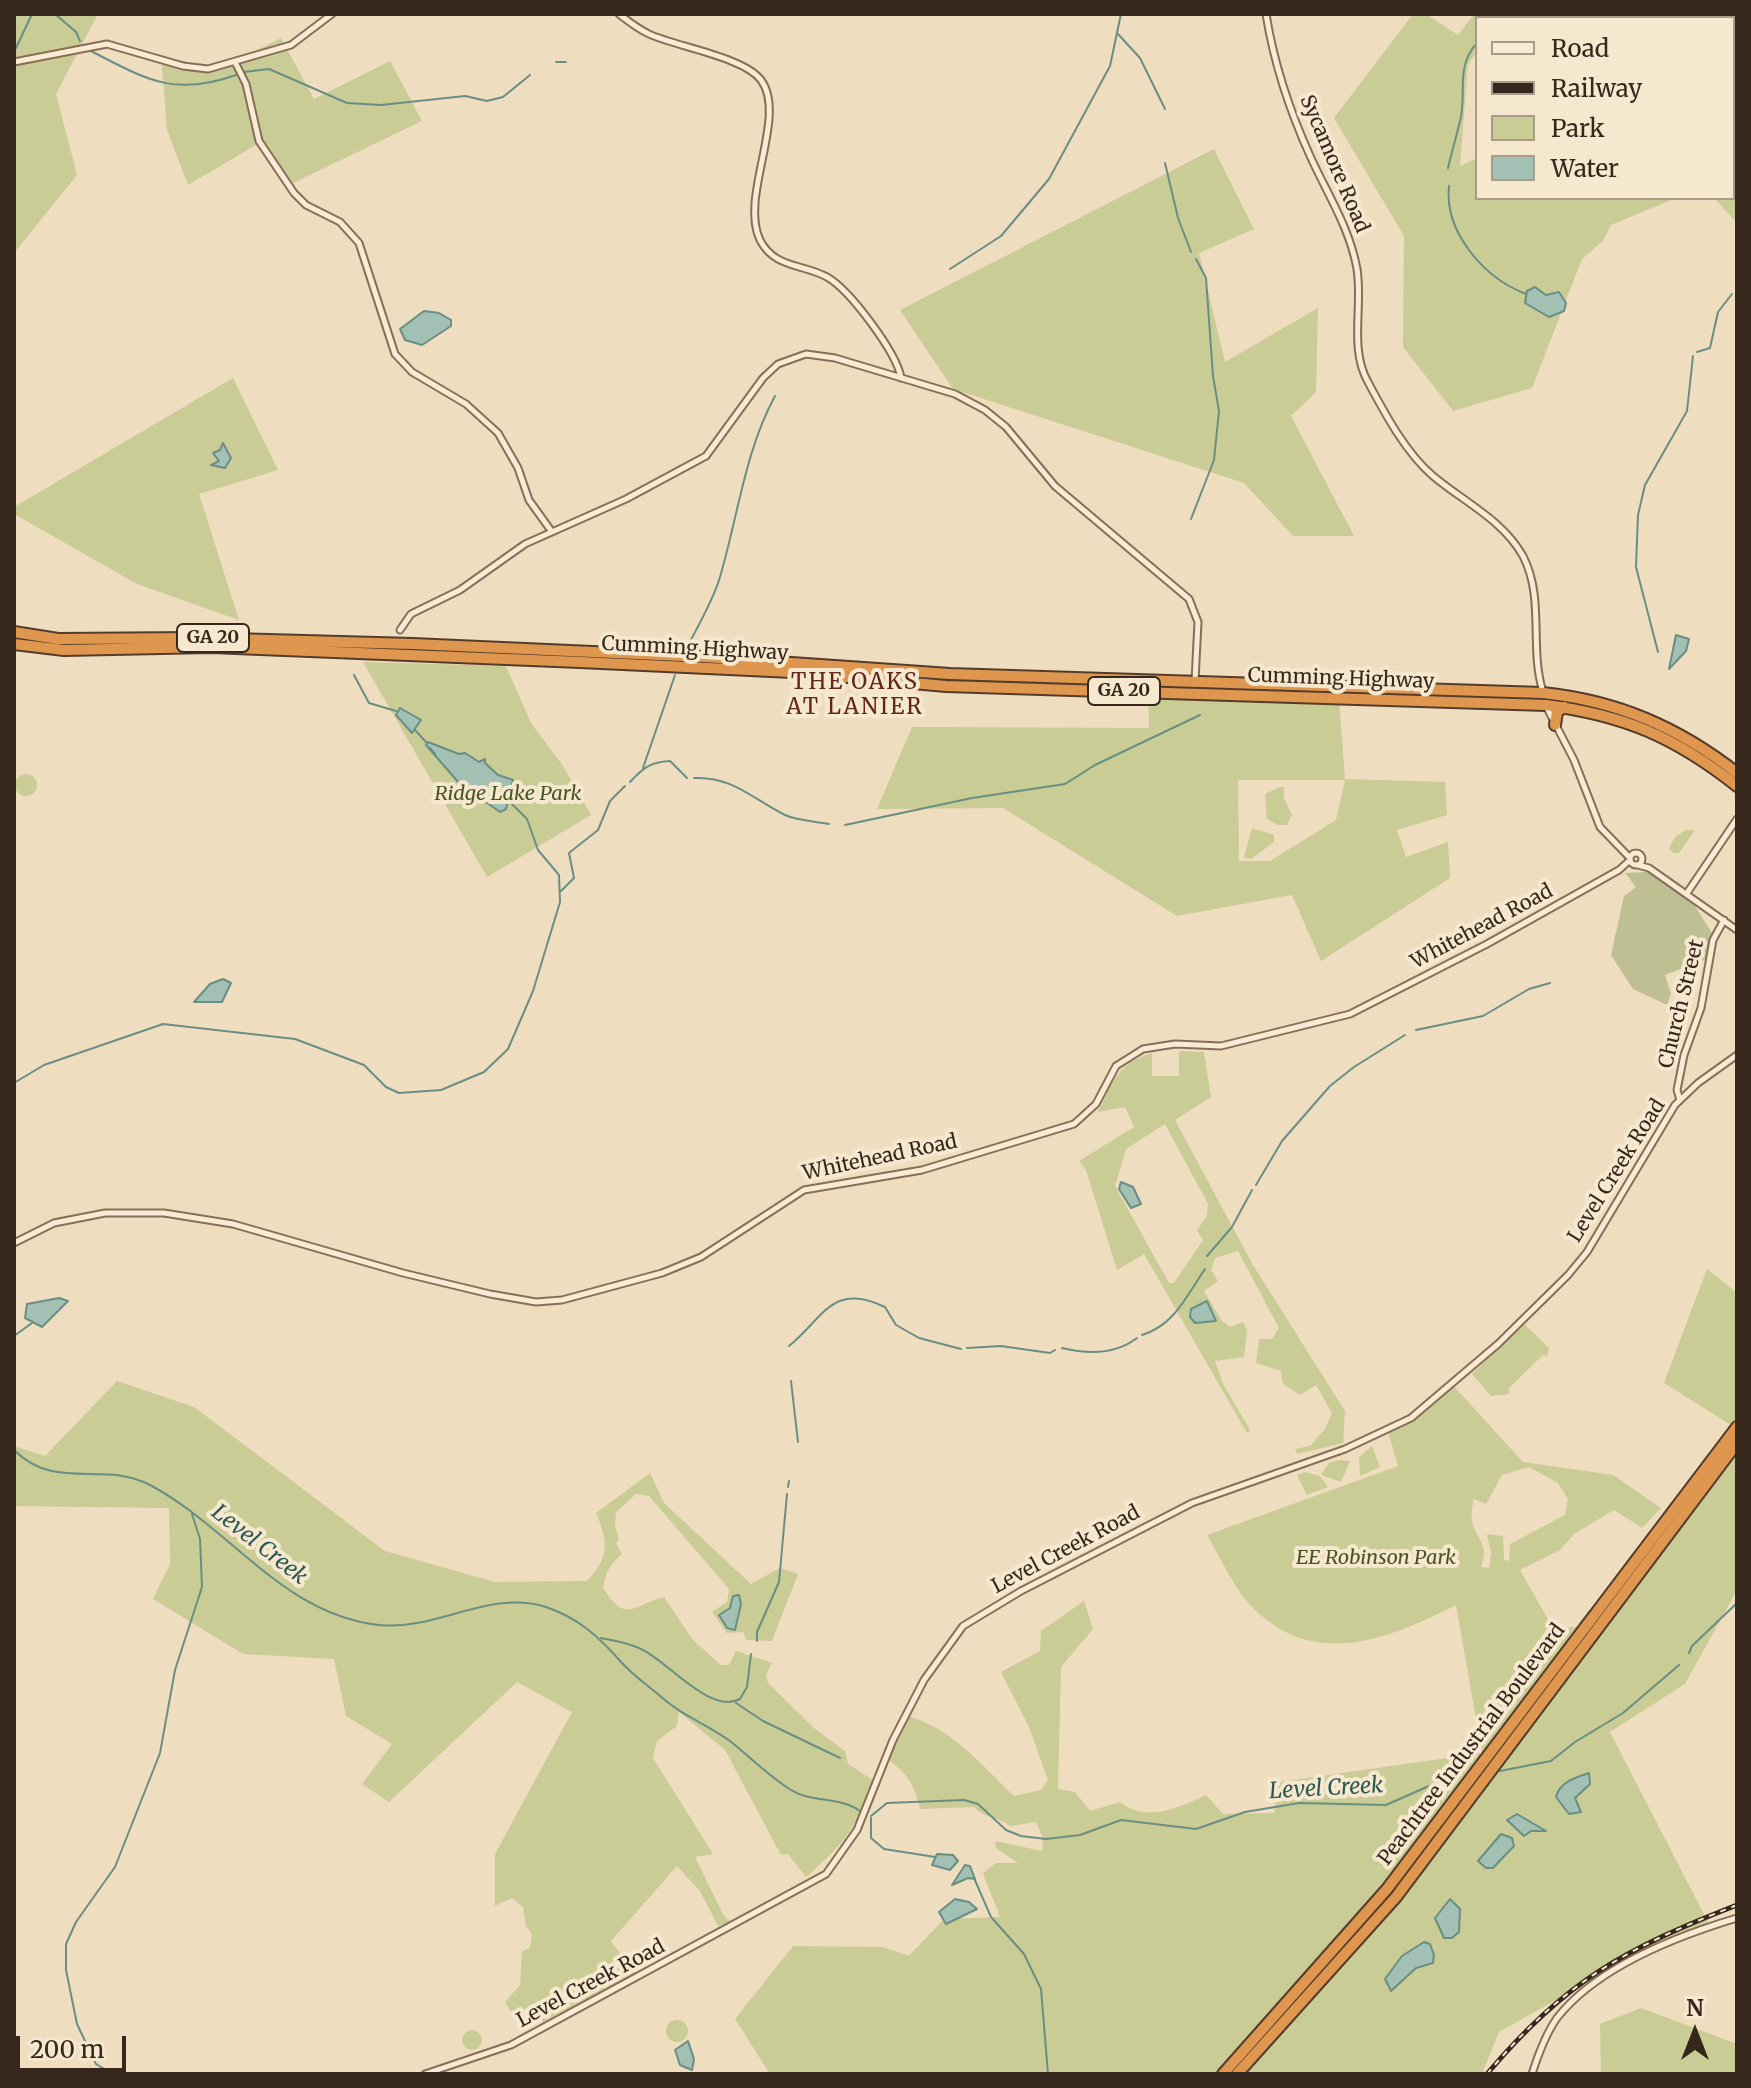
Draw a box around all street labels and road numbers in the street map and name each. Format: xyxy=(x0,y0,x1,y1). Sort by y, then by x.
street label: Sycamore Road xyxy=(1294,92,1374,236)
road number: GA 20 xyxy=(177,624,249,652)
street label: Cumming Highway xyxy=(601,632,789,666)
street label: Cumming Highway xyxy=(1247,664,1435,694)
road number: GA 20 xyxy=(1088,677,1160,705)
street label: Whitehead Road xyxy=(1407,880,1557,974)
street label: Church Street xyxy=(1654,937,1710,1071)
street label: Level Creek Road xyxy=(1563,1095,1671,1247)
street label: Whitehead Road xyxy=(801,1130,959,1186)
street label: Level Creek Road xyxy=(988,1501,1144,1599)
street label: Peachtree Industrial Boulevard xyxy=(1373,1620,1571,1870)
street label: Level Creek Road xyxy=(513,1935,669,2033)

